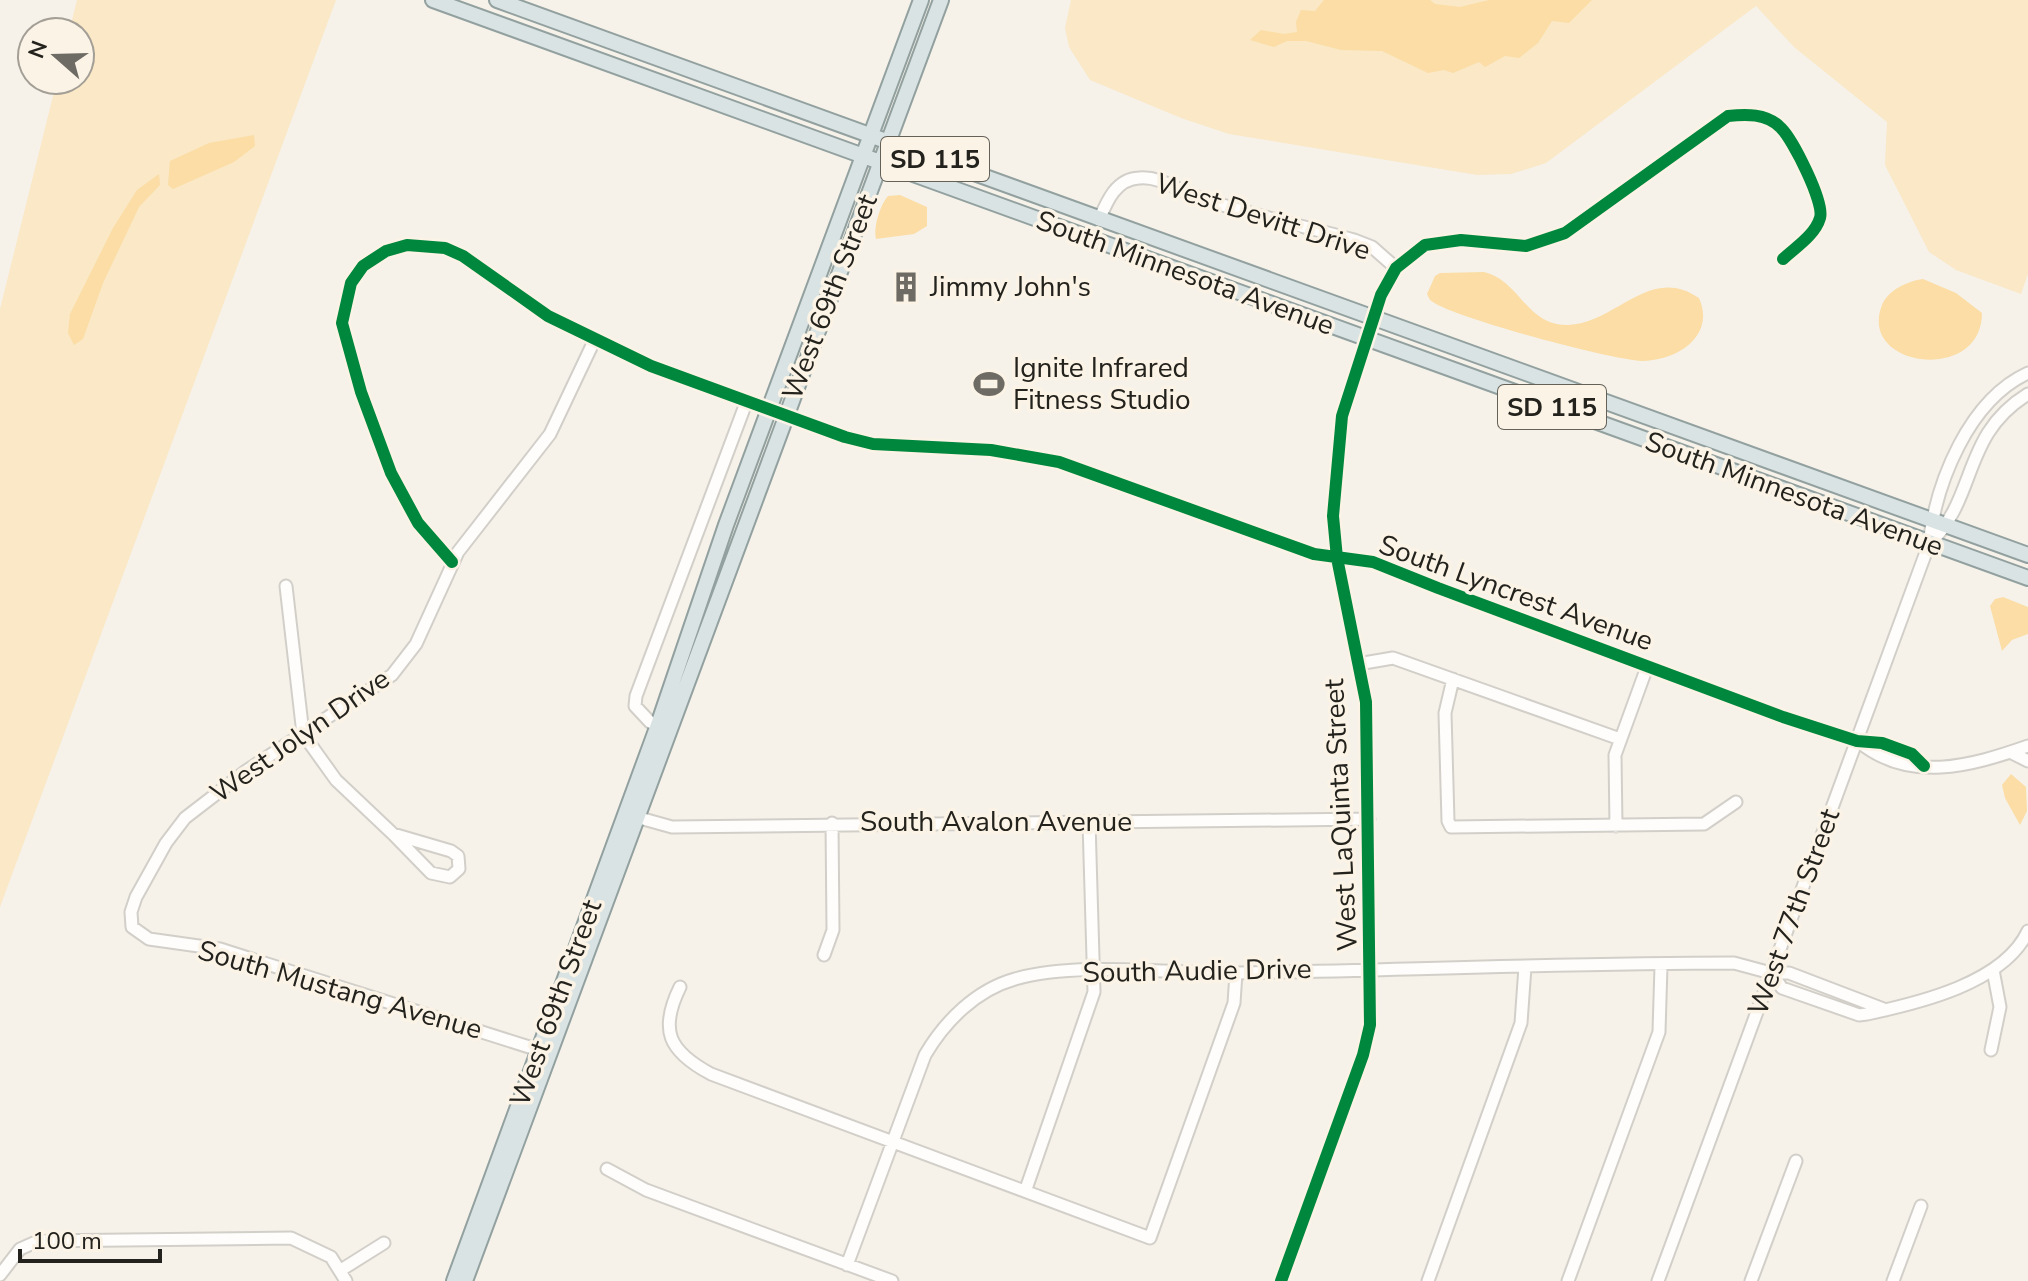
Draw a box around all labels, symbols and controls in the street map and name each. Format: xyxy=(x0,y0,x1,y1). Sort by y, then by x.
north arrow xyxy=(16,16,96,96)
text: N xyxy=(21,37,55,62)
road number: SD 115 xyxy=(881,137,989,181)
street label: West Devitt Drive xyxy=(1151,164,1375,270)
street label: West 69th Street xyxy=(773,189,887,405)
street label: South Minnesota Avenue xyxy=(1031,201,1339,345)
place label: Jimmy John's xyxy=(929,268,1091,306)
building icon: Jimmy John's xyxy=(889,270,923,304)
place label: Ignite Infrared Fitness Studio xyxy=(1013,349,1191,419)
sports icon: Ignite Infrared Fitness Studio xyxy=(972,367,1006,401)
road number: SD 115 xyxy=(1498,385,1606,429)
street label: South Minnesota Avenue xyxy=(1640,422,1948,566)
street label: South Lyncrest Avenue xyxy=(1374,526,1658,660)
street label: West Jolyn Drive xyxy=(203,660,397,812)
street label: West LaQuinta Street xyxy=(1315,678,1367,952)
street label: South Avalon Avenue xyxy=(860,803,1132,841)
street label: West 77th Street xyxy=(1739,803,1849,1021)
street label: West 69th Street xyxy=(501,894,611,1112)
street label: South Mustang Avenue xyxy=(194,931,486,1049)
street label: South Audie Drive xyxy=(1082,950,1312,992)
scale bar xyxy=(20,1213,160,1263)
text: 100 m xyxy=(32,1225,102,1257)

